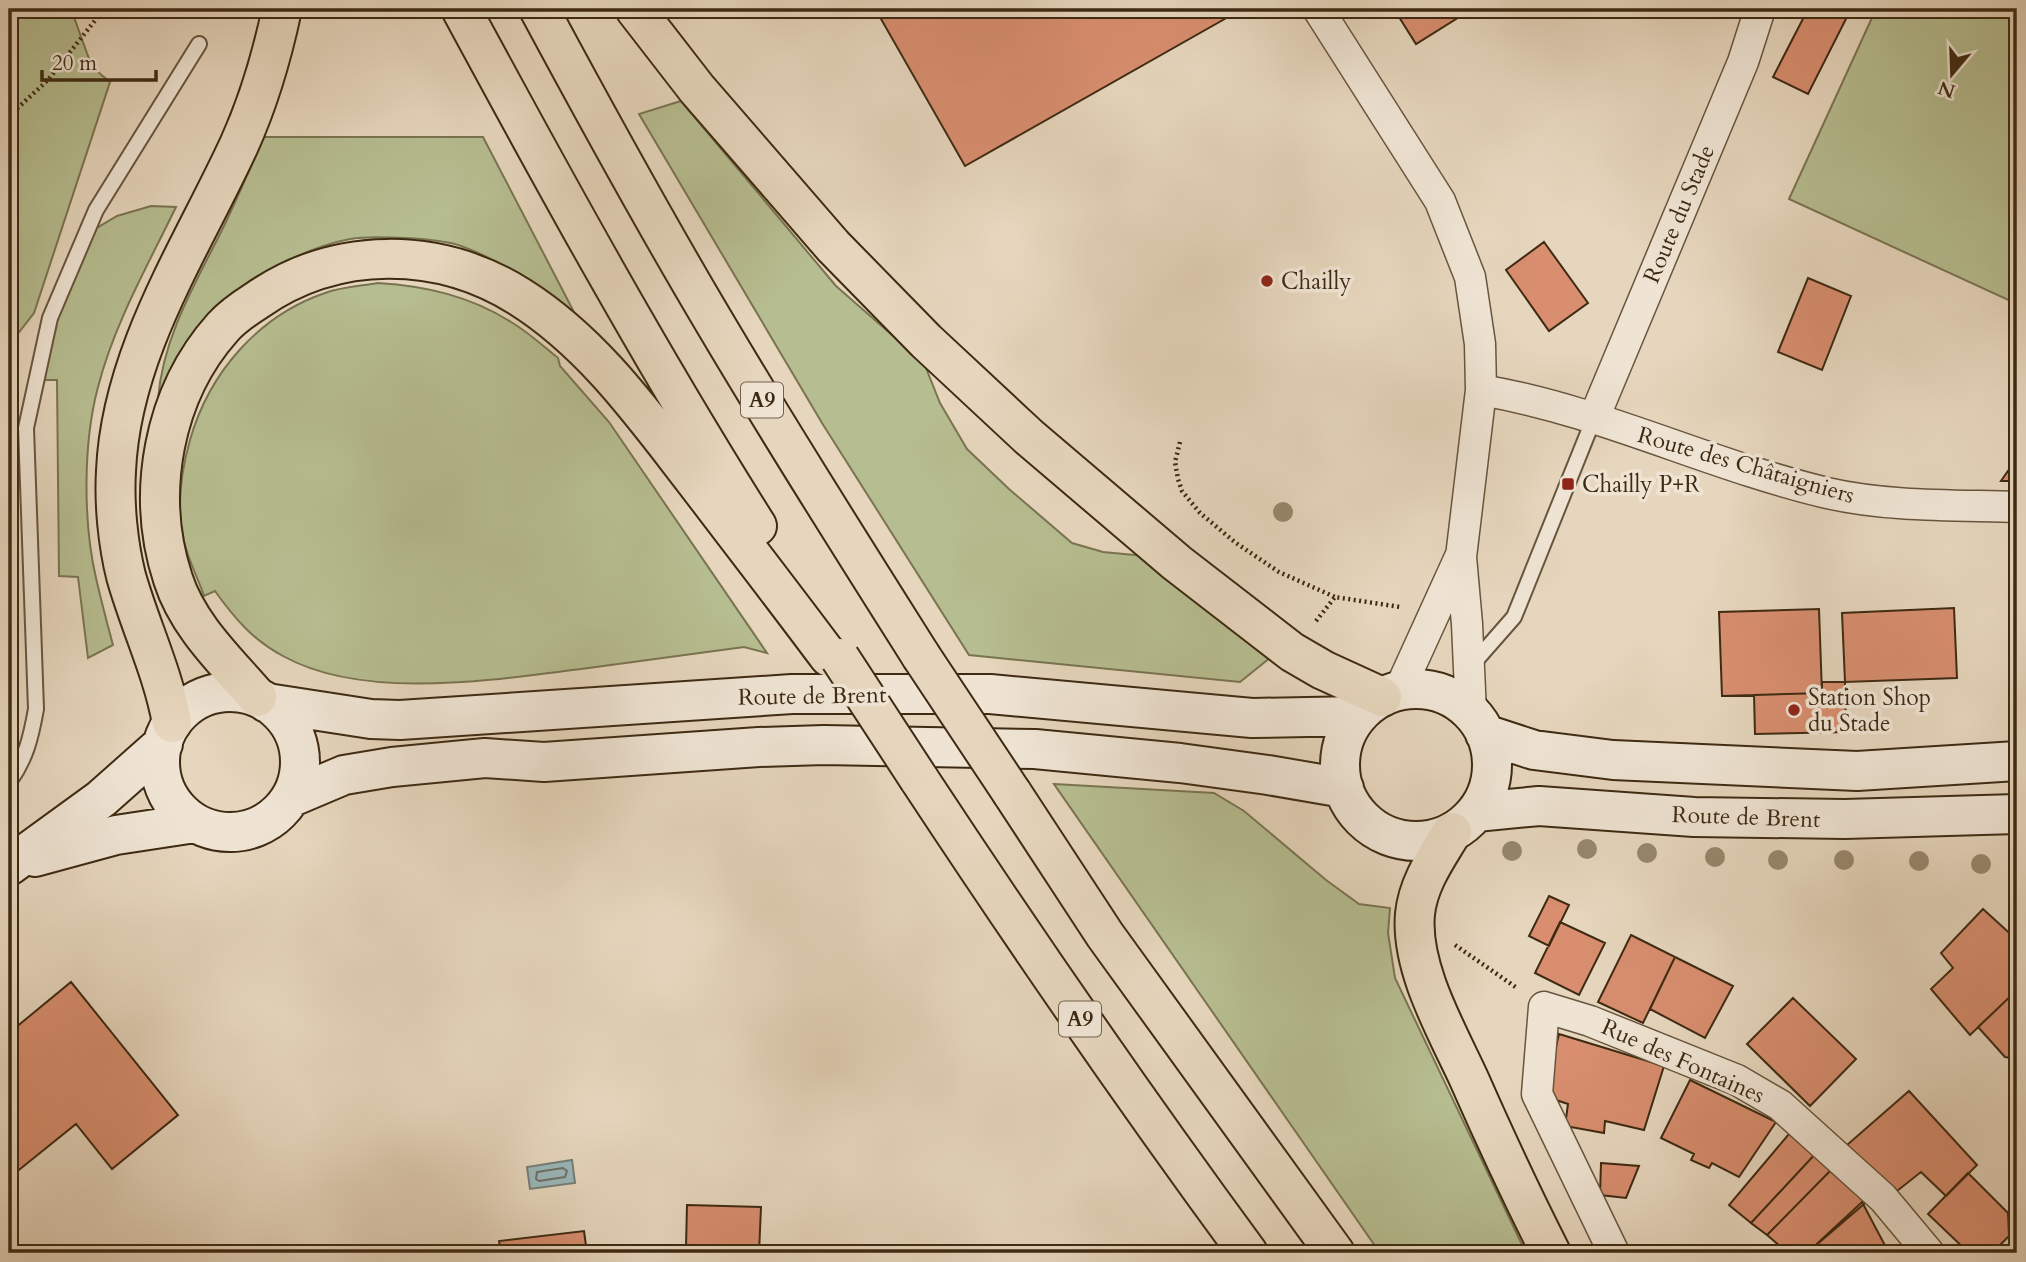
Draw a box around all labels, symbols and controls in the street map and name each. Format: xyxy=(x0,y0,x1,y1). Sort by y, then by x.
scale bar xyxy=(42,38,156,82)
north arrow xyxy=(1918,38,1988,108)
text: 20 m xyxy=(52,49,97,78)
text: N xyxy=(1934,74,1959,104)
street label: Route du Stade xyxy=(1636,140,1722,288)
place label: Chailly xyxy=(1281,266,1351,297)
marker: Chailly xyxy=(1259,273,1275,289)
road number: A9 xyxy=(741,382,783,418)
street label: Route des Châtaigniers xyxy=(1634,419,1858,511)
place label: Chailly P+R xyxy=(1582,469,1700,500)
marker: Chailly P+R xyxy=(1560,476,1576,492)
street label: Route de Brent xyxy=(737,679,887,713)
place label: Station Shop du Stade xyxy=(1808,682,1931,739)
marker: Station Shop du Stade xyxy=(1786,702,1802,718)
street label: Route de Brent xyxy=(1671,799,1821,835)
road number: A9 xyxy=(1059,1002,1101,1036)
street label: Rue des Fontaines xyxy=(1597,1011,1769,1111)

